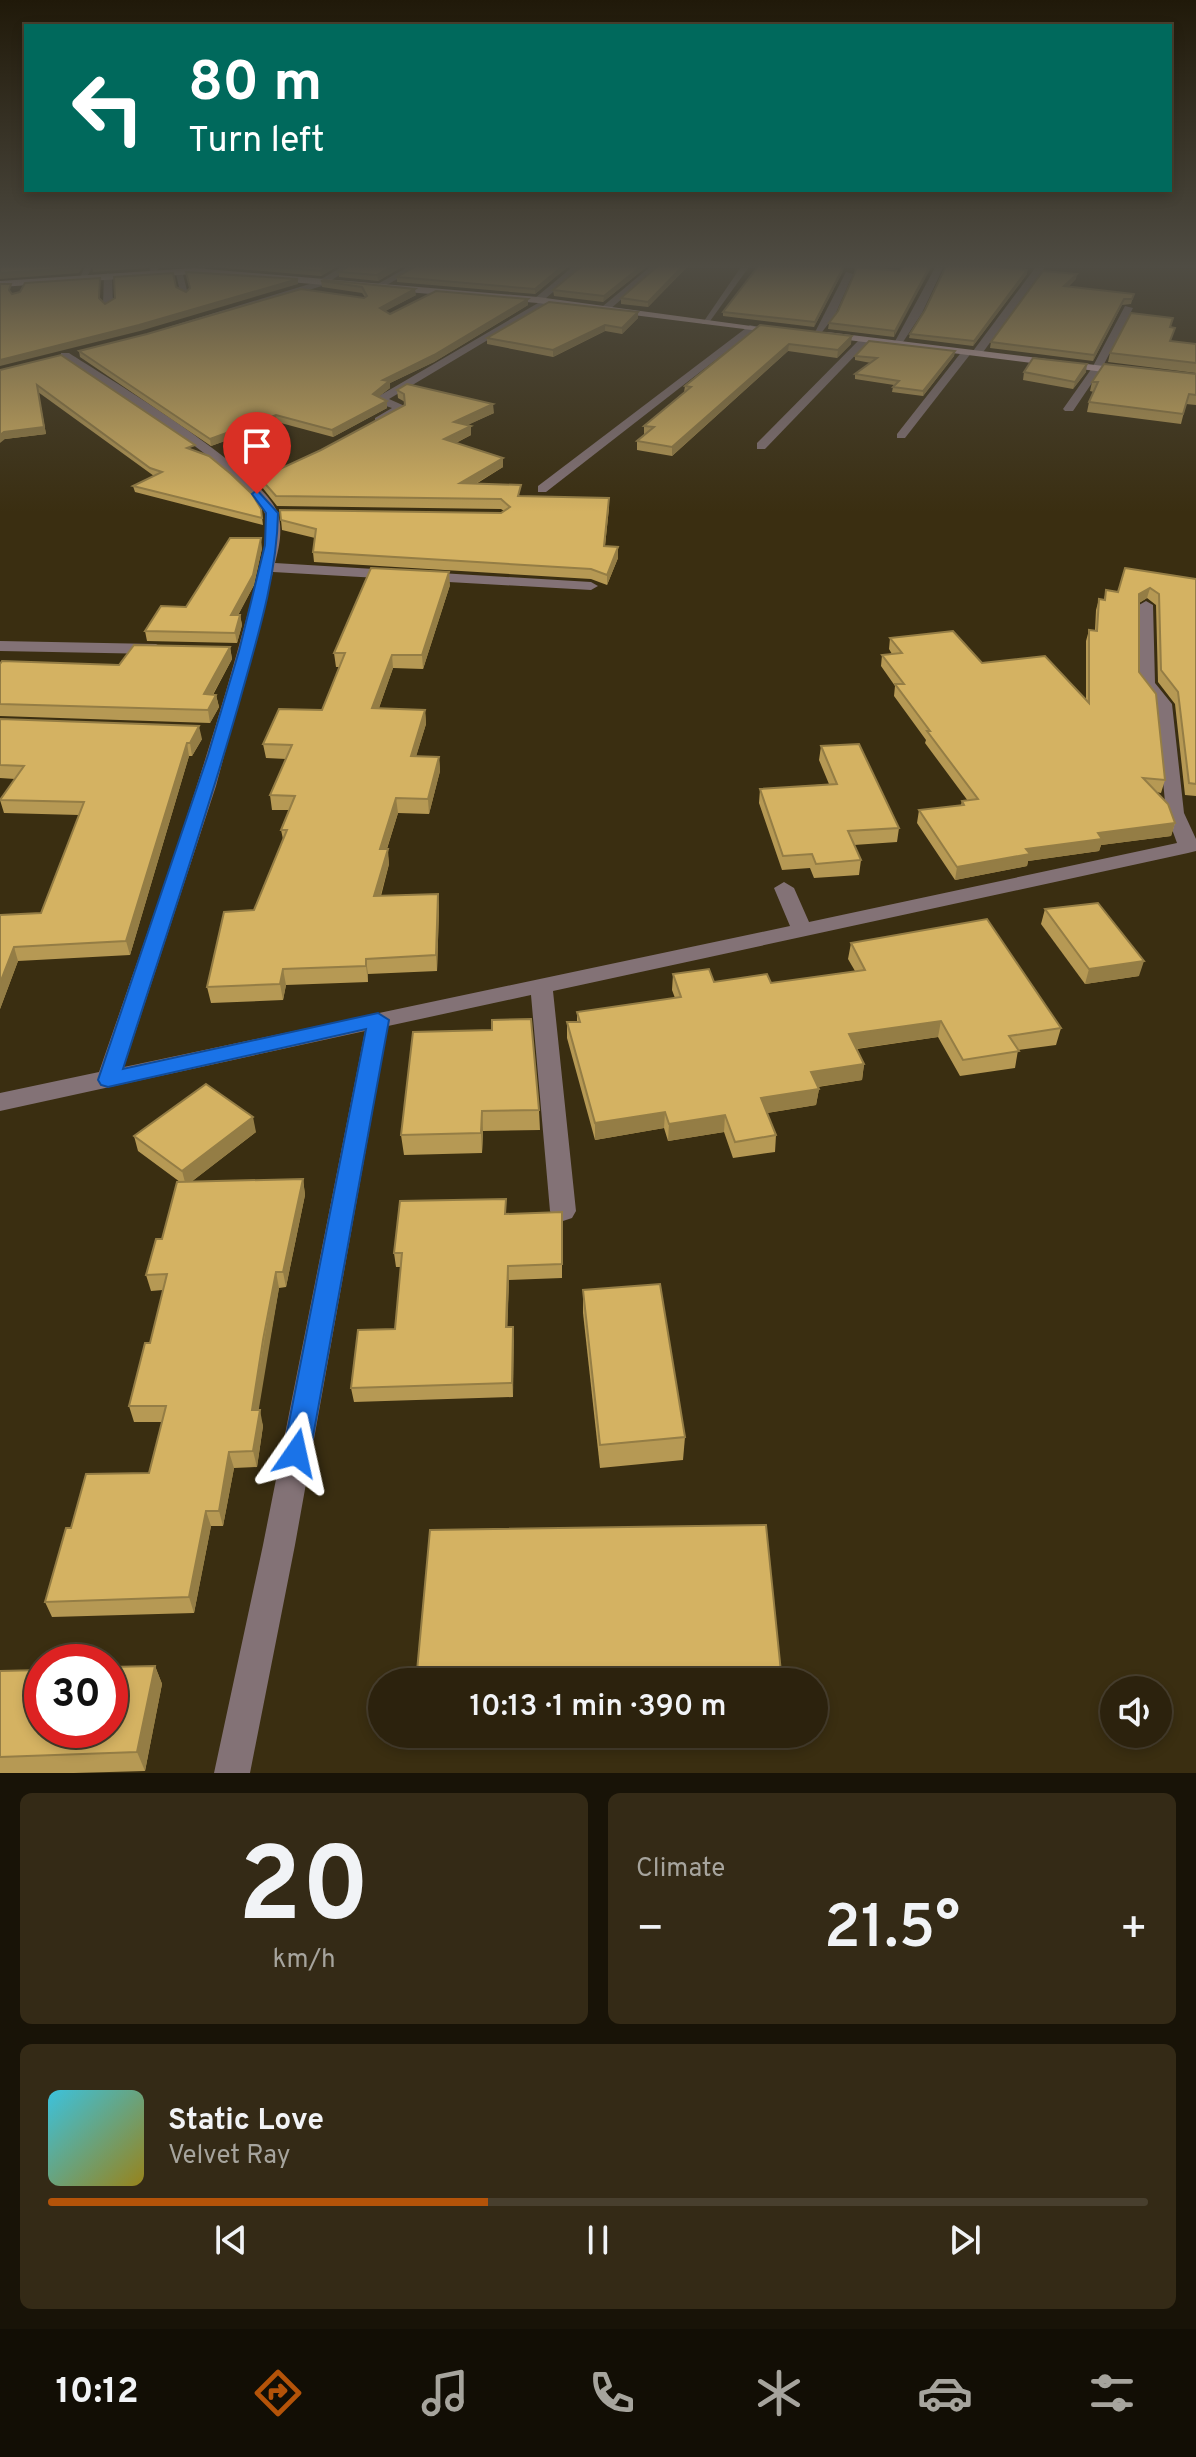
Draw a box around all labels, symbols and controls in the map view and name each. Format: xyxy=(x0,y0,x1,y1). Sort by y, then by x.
text: 80 m xyxy=(188,50,322,120)
icon: left xyxy=(56,56,160,160)
text: Turn left xyxy=(188,119,325,165)
pin xyxy=(223,412,291,494)
icon: arrive xyxy=(235,424,279,468)
position arrow xyxy=(254,1411,338,1495)
speed limit sign: 30 xyxy=(24,1644,128,1748)
map controls xyxy=(1100,1676,1172,1748)
button: sound xyxy=(1100,1676,1172,1748)
text: 10:13 · 1 min · 390 m xyxy=(469,1689,727,1726)
text: 20 xyxy=(238,1826,370,1958)
text: Climate xyxy=(636,1853,725,1886)
text: 21.5° xyxy=(824,1893,960,1969)
text: − xyxy=(636,1903,664,1959)
text: + xyxy=(1120,1903,1148,1959)
text: km/h xyxy=(272,1944,336,1977)
text: Static Love xyxy=(168,2103,324,2140)
text: Velvet Ray xyxy=(168,2140,291,2173)
icon: previous xyxy=(209,2218,253,2262)
icon: pause xyxy=(576,2218,620,2262)
icon: next xyxy=(943,2218,987,2262)
icon: directions xyxy=(250,2365,306,2421)
icon: music xyxy=(417,2365,473,2421)
icon: phone xyxy=(584,2365,640,2421)
icon: climate xyxy=(751,2365,807,2421)
icon: car xyxy=(917,2365,973,2421)
icon: filters xyxy=(1084,2365,1140,2421)
text: 10:12 xyxy=(55,2370,139,2416)

